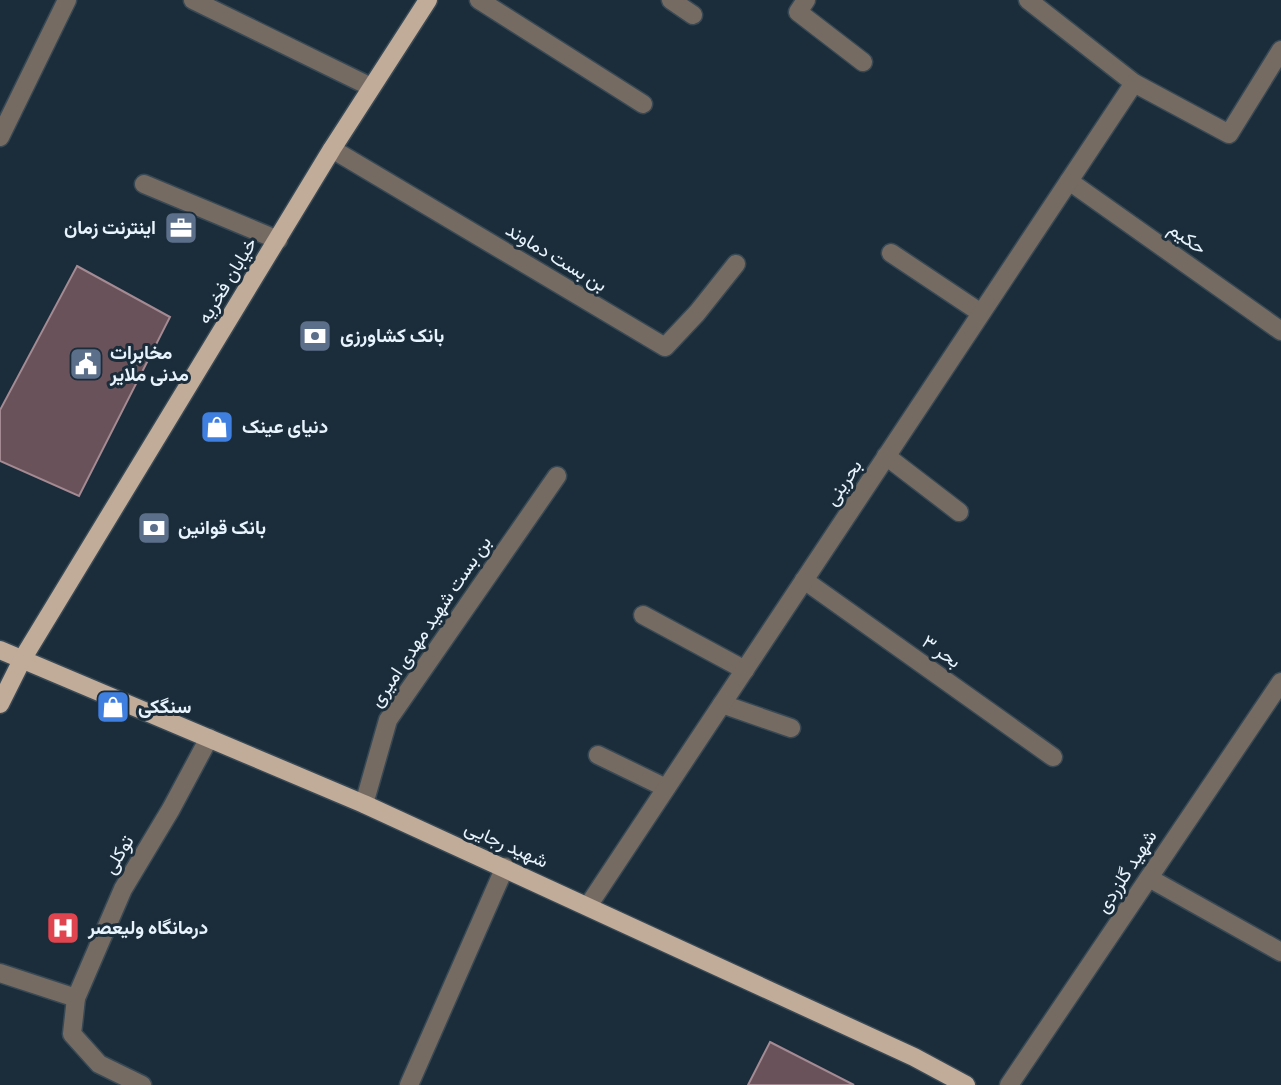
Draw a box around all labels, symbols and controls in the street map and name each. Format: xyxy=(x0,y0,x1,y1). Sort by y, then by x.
office icon: اینترنت زمان xyxy=(162,209,200,247)
place label: اینترنت زمان xyxy=(64,215,156,242)
street label: حکیم xyxy=(1162,216,1212,262)
street label: بن بست دماوند xyxy=(500,217,612,299)
street label: خیابان فخریه xyxy=(192,233,264,329)
bank icon: بانک کشاورزی xyxy=(296,317,334,355)
place label: بانک کشاورزی xyxy=(340,323,444,350)
place label: مخابرات مدنی ملایر xyxy=(109,340,189,389)
public building icon: مخابرات مدنی ملایر xyxy=(67,345,105,383)
shop icon: دنیای عینک xyxy=(198,408,236,446)
place label: دنیای عینک xyxy=(242,414,328,441)
street label: بحرینی xyxy=(819,454,869,512)
bank icon: بانک قوانین xyxy=(135,509,173,547)
place label: بانک قوانین xyxy=(178,515,266,542)
street label: بن بست شهید مهدی امیری xyxy=(364,531,498,713)
street label: بحر ۳ xyxy=(916,629,966,675)
shop icon: سنگکی xyxy=(94,688,132,726)
place label: سنگکی xyxy=(138,694,192,721)
street label: شهید رجایی xyxy=(460,815,552,875)
street label: شهید گلزردی xyxy=(1090,825,1164,919)
street label: توکلی xyxy=(97,830,141,880)
hospital icon: درمانگاه ولیعصر xyxy=(44,909,82,947)
place label: درمانگاه ولیعصر xyxy=(87,915,208,942)

